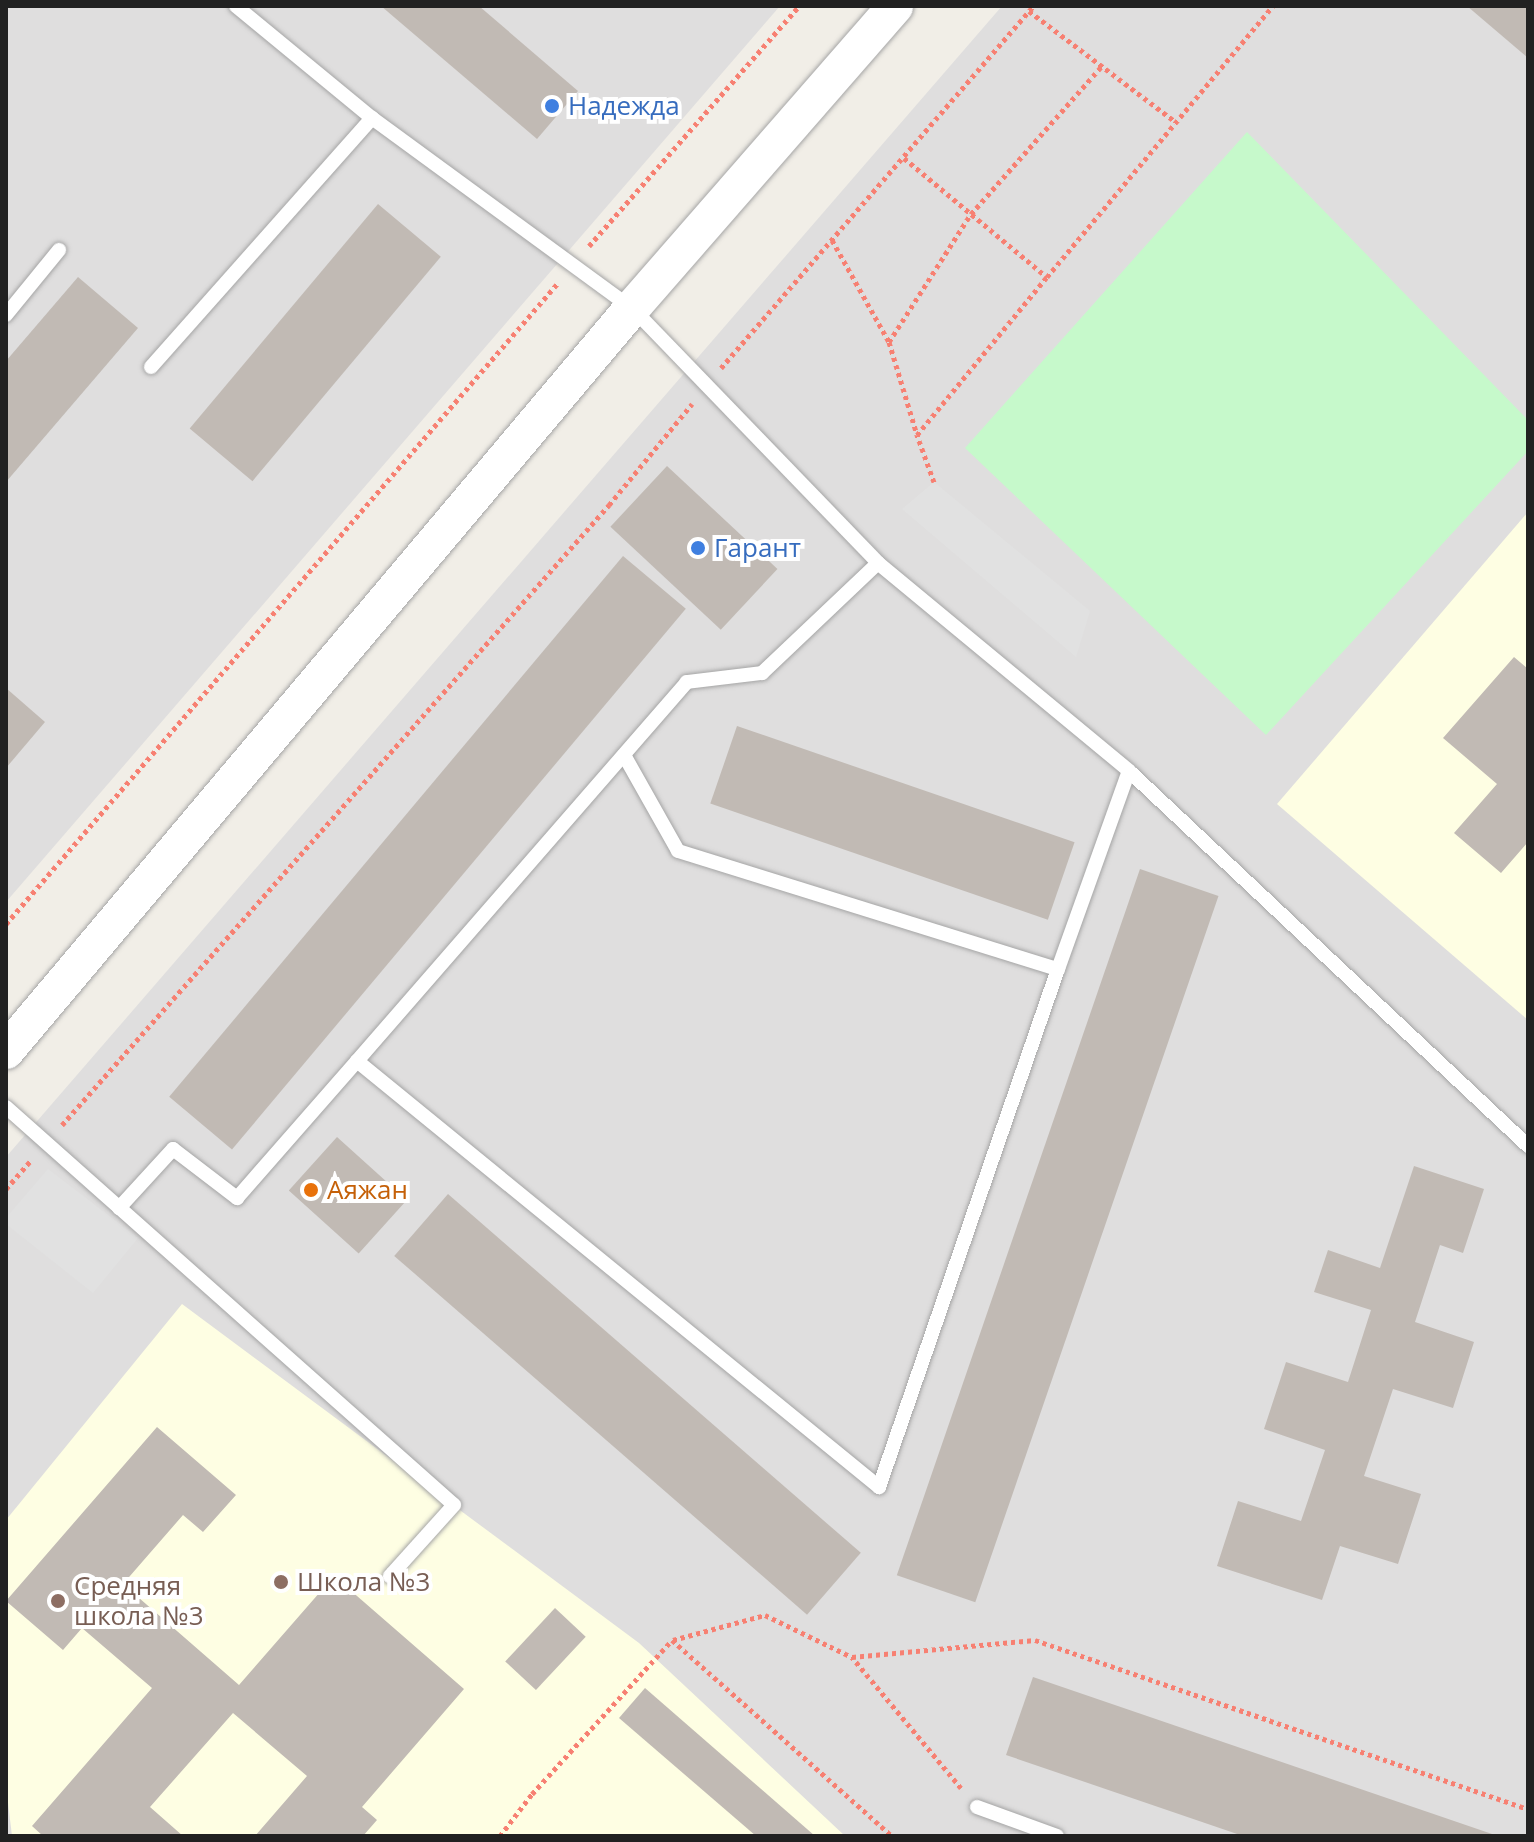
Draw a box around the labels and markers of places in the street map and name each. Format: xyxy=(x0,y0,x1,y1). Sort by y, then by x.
place label: Надежда xyxy=(568,90,680,122)
marker: Надежда xyxy=(543,97,561,115)
place label: Гарант xyxy=(714,532,801,564)
marker: Гарант xyxy=(689,539,707,557)
place label: Аяжан xyxy=(327,1174,408,1206)
marker: Аяжан xyxy=(302,1181,320,1199)
place label: Школа №3 xyxy=(297,1566,430,1598)
place label: Средняя школа №3 xyxy=(74,1570,204,1632)
marker: Школа №3 xyxy=(272,1573,290,1591)
marker: Средняя школа №3 xyxy=(49,1592,67,1610)

